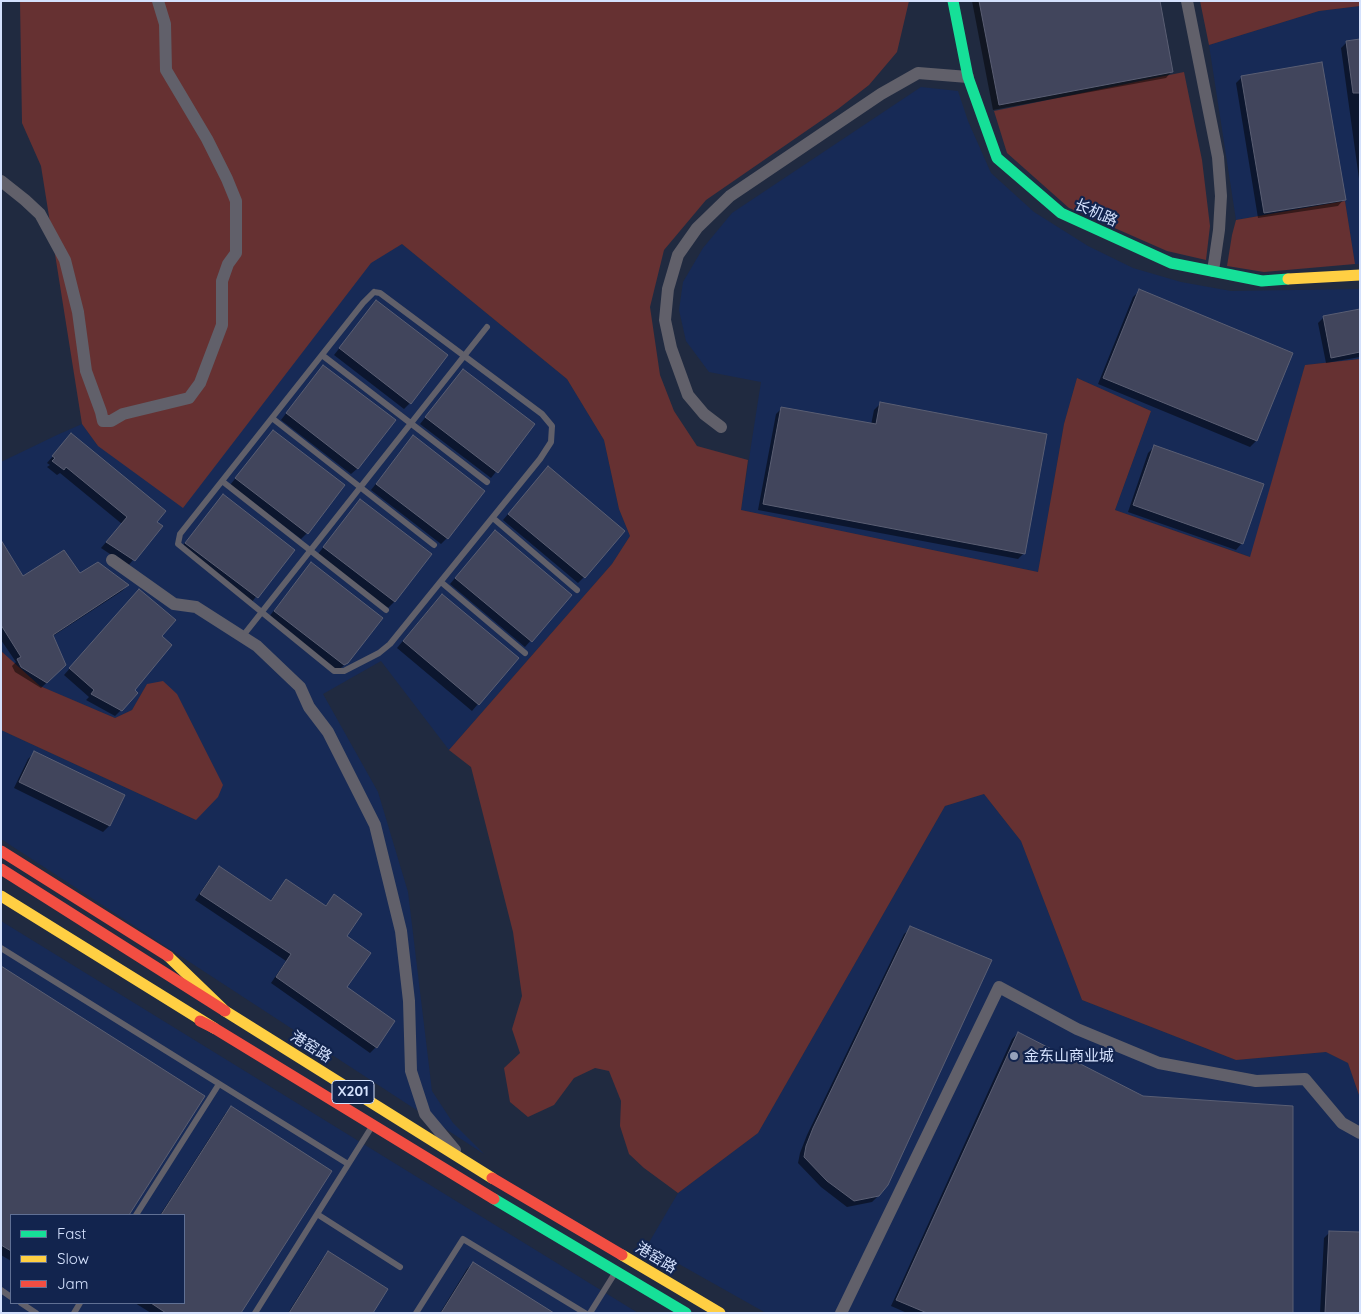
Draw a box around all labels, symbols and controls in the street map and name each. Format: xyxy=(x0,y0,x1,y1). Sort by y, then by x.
street label: 长机路 xyxy=(1072,196,1120,230)
street label: 港窑路 xyxy=(287,1027,335,1067)
place label: 金东山商业城 xyxy=(1024,1047,1114,1065)
marker: 金东山商业城 xyxy=(1008,1050,1020,1062)
road number: X201 xyxy=(332,1080,374,1104)
legend xyxy=(10,1214,185,1304)
text: Fast xyxy=(57,1224,86,1243)
street label: 港窑路 xyxy=(632,1239,680,1277)
text: Slow xyxy=(57,1249,89,1268)
text: Jam xyxy=(57,1274,88,1293)

